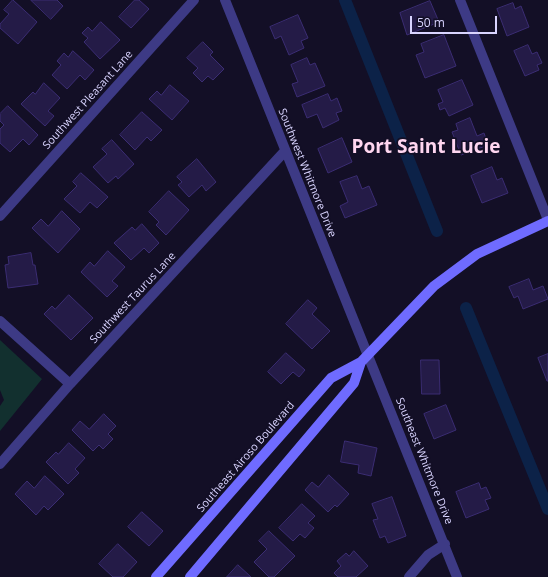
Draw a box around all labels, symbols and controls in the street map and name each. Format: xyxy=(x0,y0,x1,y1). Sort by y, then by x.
scale bar xyxy=(412,8,499,34)
text: 50 m xyxy=(417,14,445,31)
street label: Southwest Pleasant Lane xyxy=(40,48,136,152)
street label: Southwest Whitmore Drive xyxy=(275,107,339,239)
district label: Port Saint Lucie xyxy=(352,137,500,159)
street label: Southwest Taurus Lane xyxy=(87,250,179,346)
street label: Southeast Whitmore Drive xyxy=(393,396,455,526)
street label: Southeast Airoso Boulevard xyxy=(194,399,298,515)

